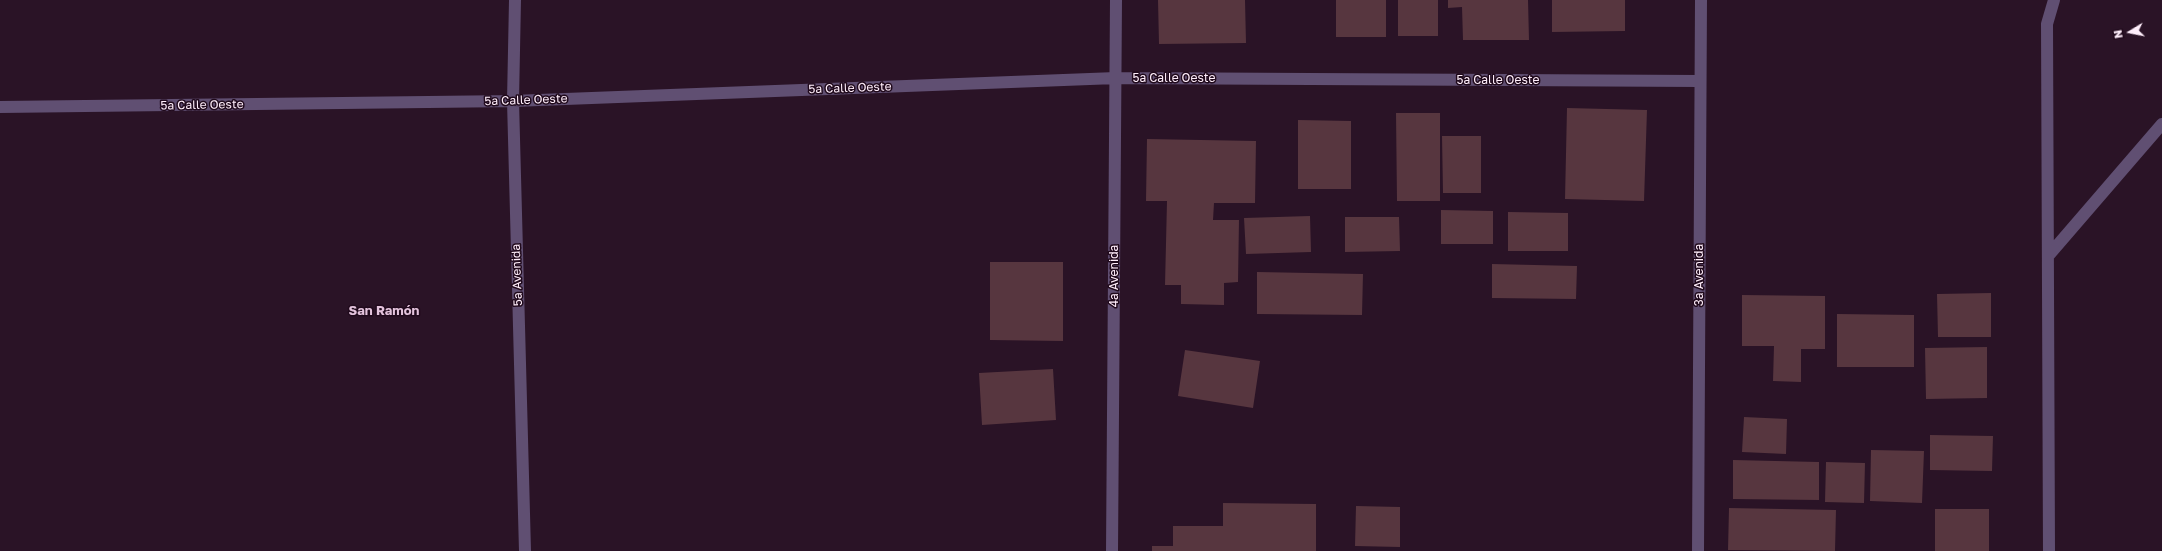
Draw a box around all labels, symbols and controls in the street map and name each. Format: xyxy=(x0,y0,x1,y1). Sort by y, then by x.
north arrow xyxy=(2110,12,2150,52)
text: N xyxy=(2111,29,2125,39)
street label: 5a Calle Oeste xyxy=(1132,71,1216,85)
street label: 5a Calle Oeste xyxy=(1456,73,1540,87)
street label: 5a Calle Oeste xyxy=(808,79,892,97)
street label: 5a Calle Oeste xyxy=(484,91,568,109)
street label: 5a Calle Oeste xyxy=(160,97,244,113)
street label: 5a Avenida xyxy=(509,244,525,306)
street label: 3a Avenida xyxy=(1692,244,1706,306)
street label: 4a Avenida xyxy=(1107,245,1121,307)
district label: San Ramón xyxy=(349,303,419,319)

